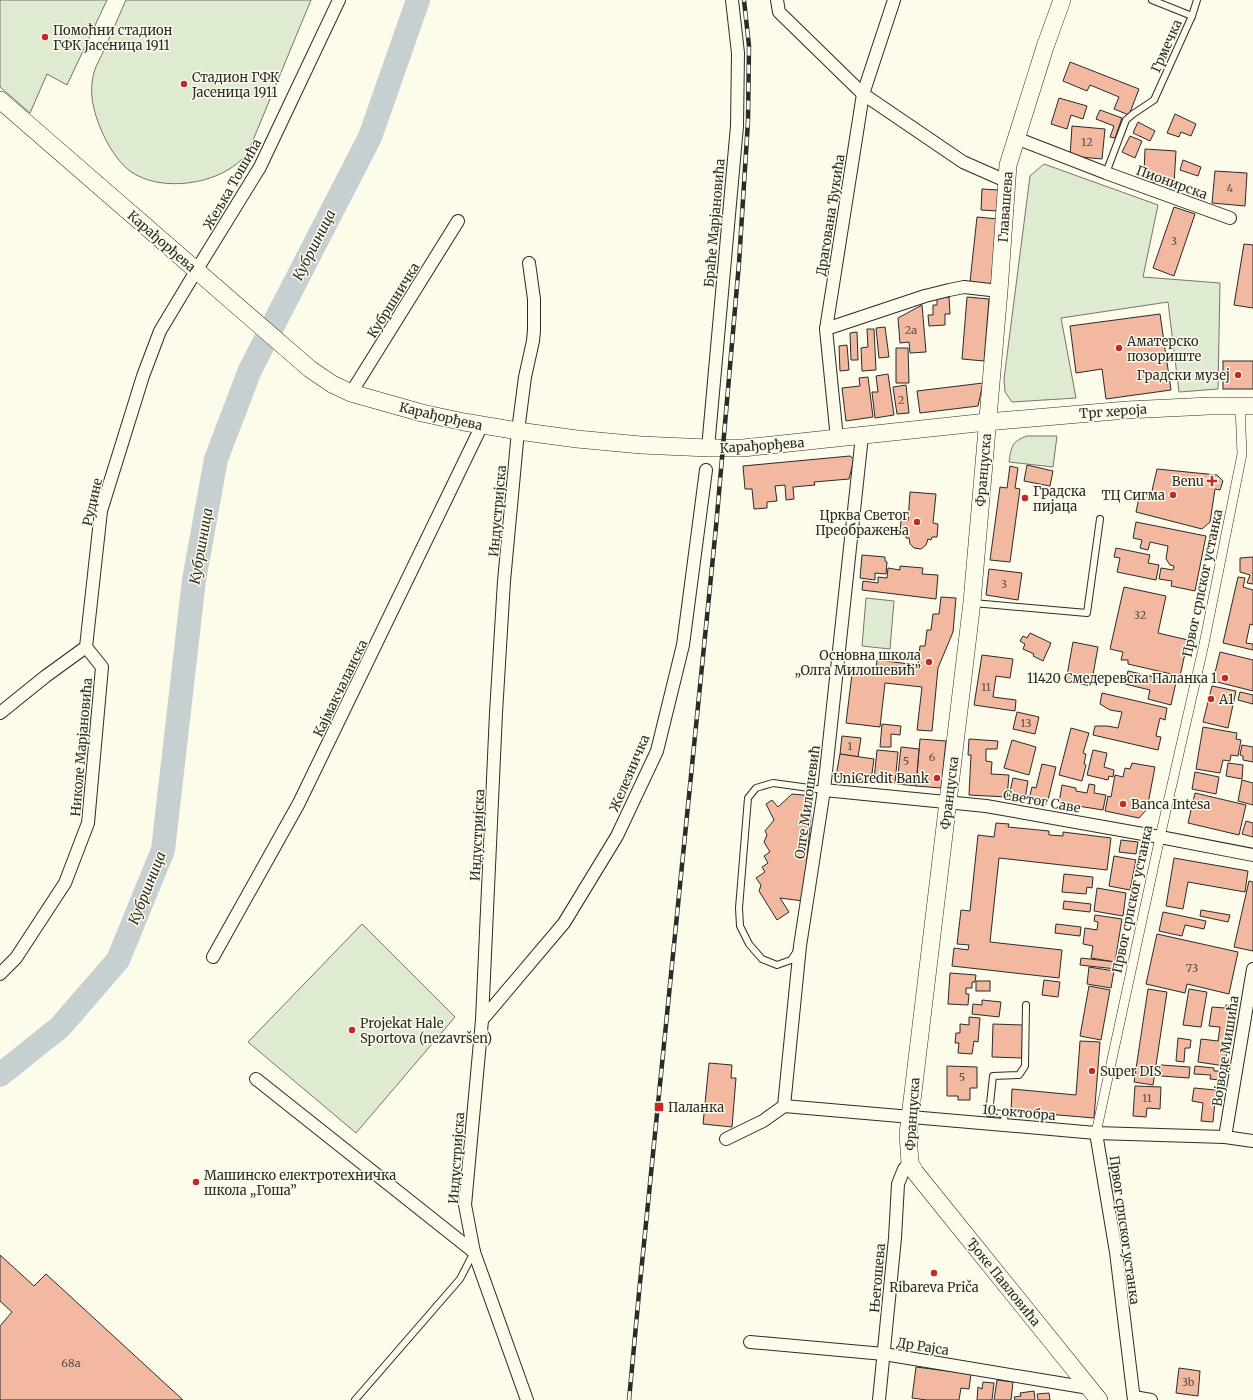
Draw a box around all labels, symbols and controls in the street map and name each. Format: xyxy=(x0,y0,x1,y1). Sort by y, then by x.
street label: Грмечка xyxy=(1147,17,1186,75)
place label: Помоћни стадион ГФК Јасеница 1911 xyxy=(53,22,173,54)
marker: Помоћни стадион ГФК Јасеница 1911 xyxy=(40,32,50,42)
place label: Стадион ГФК Јасеница 1911 xyxy=(191,69,280,101)
marker: Стадион ГФК Јасеница 1911 xyxy=(179,79,189,89)
house number: 12 xyxy=(1081,135,1093,149)
street label: Жељка Тошића xyxy=(200,136,265,233)
street label: Драгована Ђукића xyxy=(812,153,849,277)
street label: Браће Марјановића xyxy=(700,158,729,288)
street label: Пионирска xyxy=(1134,162,1210,203)
street label: Главашева xyxy=(995,171,1016,243)
house number: 4 xyxy=(1227,181,1234,195)
water label: Кубршница xyxy=(288,206,340,284)
street label: Карађорђева xyxy=(124,207,199,276)
house number: 3 xyxy=(1171,234,1177,248)
street label: Кубршничка xyxy=(364,260,423,341)
house number: 2a xyxy=(905,323,917,337)
place label: Аматерско позориште xyxy=(1126,333,1202,365)
marker: Аматерско позориште xyxy=(1114,343,1124,353)
place label: Градски музеј xyxy=(1136,367,1230,384)
marker: Градски музеј xyxy=(1233,370,1243,380)
house number: 2 xyxy=(898,393,904,407)
street label: Карађорђева xyxy=(398,399,484,434)
street label: Трг хероја xyxy=(1079,401,1147,422)
street label: Француска xyxy=(972,433,995,507)
street label: Карађорђева xyxy=(719,434,805,457)
street label: Индустријска xyxy=(485,464,510,558)
place label: Benu xyxy=(1172,473,1204,490)
street label: Рудине xyxy=(79,476,106,528)
marker: Benu xyxy=(1207,476,1217,486)
place label: Градска пијаца xyxy=(1033,483,1086,515)
place label: ТЦ Сигма xyxy=(1101,487,1165,504)
marker: ТЦ Сигма xyxy=(1168,490,1178,500)
marker: Градска пијаца xyxy=(1020,493,1030,503)
water label: Кубршница xyxy=(185,506,217,586)
place label: Црква Светог Преображења xyxy=(815,507,909,539)
street label: Првог српског устанка xyxy=(1179,508,1226,658)
marker: Црква Светог Преображења xyxy=(912,517,922,527)
house number: 3 xyxy=(1001,577,1007,591)
house number: 32 xyxy=(1134,608,1146,622)
street label: Кајмакчаланска xyxy=(310,637,371,740)
place label: Основна школа „Олга Милошевић” xyxy=(794,647,921,679)
marker: Основна школа „Олга Милошевић” xyxy=(924,657,934,667)
place label: 11420 Смедеревска Паланка 1 xyxy=(1027,670,1217,687)
marker: 11420 Смедеревска Паланка 1 xyxy=(1220,673,1230,683)
street label: Николе Марјановића xyxy=(67,677,96,817)
house number: 11 xyxy=(981,680,991,694)
place label: A1 xyxy=(1218,691,1234,708)
marker: A1 xyxy=(1206,694,1216,704)
house number: 13 xyxy=(1021,716,1031,730)
street label: Железничка xyxy=(606,732,653,814)
house number: 1 xyxy=(848,739,853,753)
street label: Олге Милошевић xyxy=(791,744,824,860)
house number: 6 xyxy=(929,750,936,764)
house number: 5 xyxy=(903,754,909,768)
street label: Француска xyxy=(937,756,962,831)
place label: UniCredit Bank xyxy=(833,770,930,787)
marker: UniCredit Bank xyxy=(932,773,942,783)
street label: Светог Саве xyxy=(1002,786,1082,817)
street label: Индустријска xyxy=(467,789,488,881)
place label: Banca Intesa xyxy=(1131,796,1211,813)
marker: Banca Intesa xyxy=(1118,799,1128,809)
street label: Првог српског устанка xyxy=(1109,824,1156,974)
water label: Кубршница xyxy=(124,849,170,927)
house number: 73 xyxy=(1186,961,1198,975)
street label: Војводе Мишића xyxy=(1208,994,1243,1108)
place label: Projekat Hale Sportova (nezavršen) xyxy=(360,1015,492,1047)
marker: Projekat Hale Sportova (nezavršen) xyxy=(347,1025,357,1035)
place label: Super DIS xyxy=(1100,1063,1162,1080)
marker: Super DIS xyxy=(1087,1066,1097,1076)
house number: 5 xyxy=(959,1070,965,1084)
street label: Француска xyxy=(901,1077,924,1151)
house number: 11 xyxy=(1142,1091,1152,1105)
place label: Паланка xyxy=(668,1099,724,1116)
marker: Паланка xyxy=(653,1101,665,1113)
street label: 10. октобра xyxy=(981,1101,1056,1124)
street label: Индустријска xyxy=(445,1112,468,1204)
street label: Првог српског устанка xyxy=(1106,1154,1143,1306)
place label: Машинско електротехничка школа „Гоша” xyxy=(204,1167,396,1199)
marker: Машинско електротехничка школа „Гоша” xyxy=(191,1177,201,1187)
street label: Ђоке Павловића xyxy=(963,1235,1044,1330)
street label: Његошева xyxy=(866,1243,889,1313)
marker: Ribareva Priča xyxy=(929,1268,939,1278)
place label: Ribareva Priča xyxy=(889,1279,979,1296)
street label: Др Рајса xyxy=(896,1334,950,1359)
house number: 68a xyxy=(61,1356,81,1370)
house number: 3b xyxy=(1182,1375,1195,1389)

